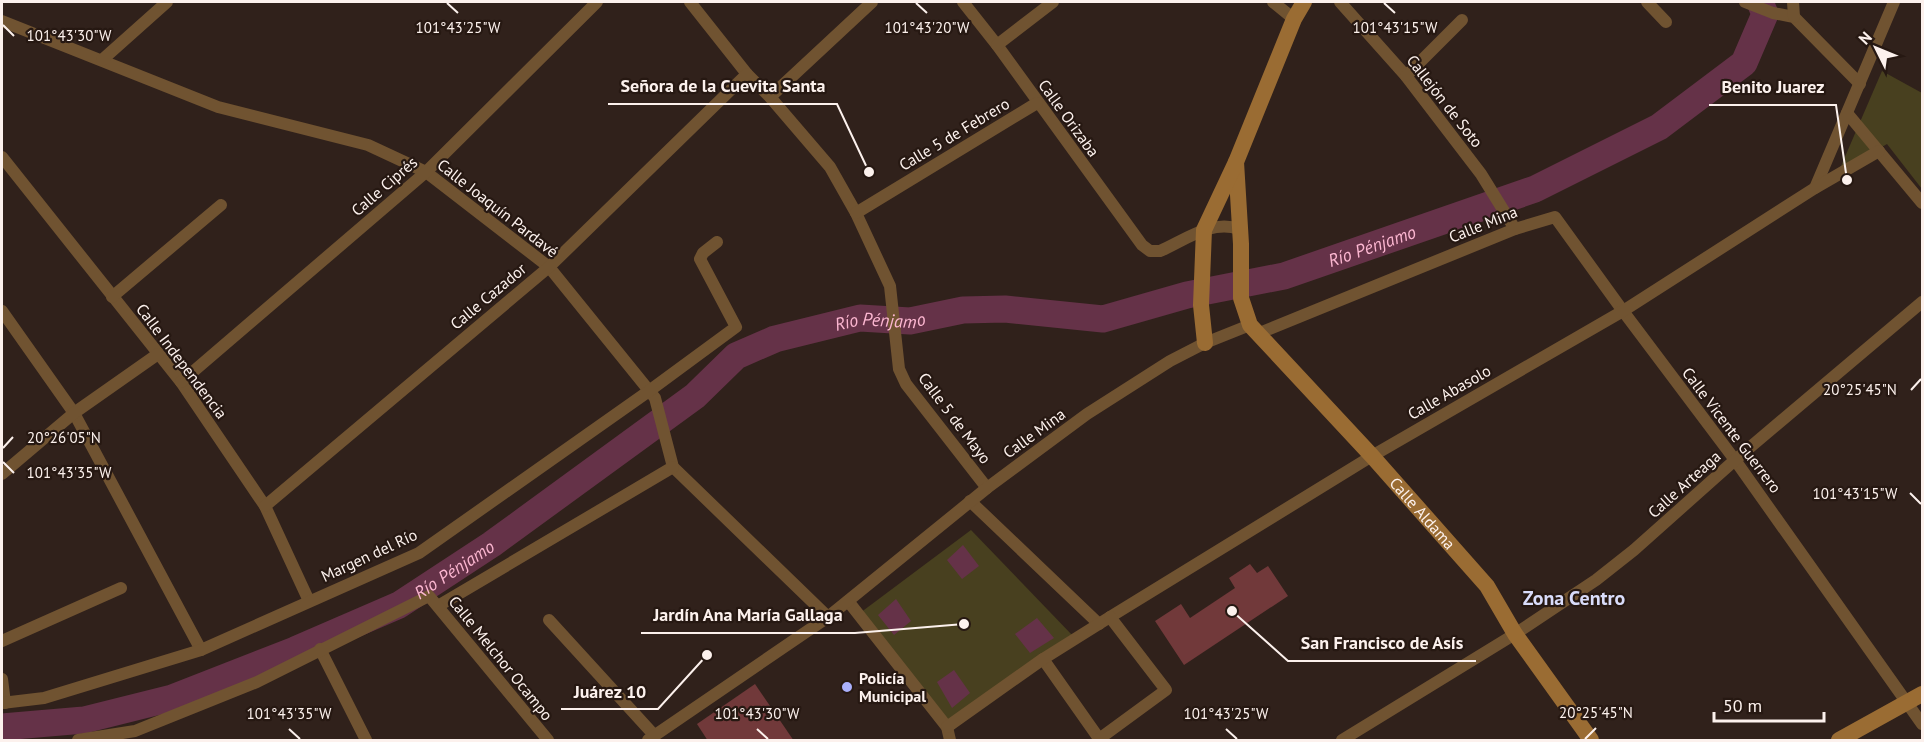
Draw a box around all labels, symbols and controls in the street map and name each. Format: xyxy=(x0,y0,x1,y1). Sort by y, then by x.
text: 101°43'25"W xyxy=(416,18,501,37)
text: 101°43'20"W xyxy=(885,18,970,37)
text: 101°43'15"W xyxy=(1353,18,1438,37)
north arrow xyxy=(1846,18,1906,78)
text: 101°43'30"W xyxy=(27,26,112,45)
text: N xyxy=(1854,27,1876,48)
street label: Callejón de Soto xyxy=(1403,51,1487,151)
callout: Señora de la Cuevita Santa xyxy=(608,68,837,104)
callout: Benito Juarez xyxy=(1709,69,1836,105)
text: Señora de la Cuevita Santa xyxy=(620,74,826,97)
street label: Calle Orizaba xyxy=(1034,75,1104,161)
text: Benito Juarez xyxy=(1721,75,1825,98)
street label: Calle 5 de Febrero xyxy=(895,93,1013,175)
street label: Calle Ciprés xyxy=(347,152,421,220)
street label: Calle Joaquín Pardavé xyxy=(433,154,563,262)
street label: Calle Mina xyxy=(1446,201,1520,247)
water label: Río Pénjamo xyxy=(1325,220,1419,271)
street label: Calle Cazador xyxy=(446,258,530,334)
street label: Calle Independencia xyxy=(132,299,232,423)
water label: Río Pénjamo xyxy=(832,306,928,335)
street label: Calle Abasolo xyxy=(1404,360,1494,424)
street label: Calle Vicente Guerrero xyxy=(1678,363,1786,497)
street label: Calle 5 de Mayo xyxy=(914,368,996,468)
text: 20°25'45"N xyxy=(1823,380,1897,399)
street label: Calle Mina xyxy=(999,404,1069,462)
text: 20°26'05"N xyxy=(27,428,101,447)
street label: Calle Arteaga xyxy=(1643,446,1725,522)
text: 101°43'35"W xyxy=(27,463,112,482)
street label: Calle Aldama xyxy=(1385,473,1460,553)
text: 101°43'15"W xyxy=(1813,484,1898,503)
street label: Margen del Río xyxy=(318,524,420,586)
water label: Río Pénjamo xyxy=(409,534,499,604)
district label: Zona Centro xyxy=(1523,585,1626,611)
street label: Calle Melchor Ocampo xyxy=(445,592,557,724)
callout: Jardín Ana María Gallaga xyxy=(641,597,855,633)
text: Jardín Ana María Gallaga xyxy=(652,603,843,626)
callout: San Francisco de Asís xyxy=(1288,625,1476,661)
text: San Francisco de Asís xyxy=(1301,631,1464,654)
place label: Policía Municipal xyxy=(859,668,926,706)
callout: Juárez 10 xyxy=(561,673,658,709)
text: Juárez 10 xyxy=(573,680,646,703)
marker: Policía Municipal xyxy=(840,680,854,694)
scale bar xyxy=(1714,685,1824,723)
text: 50 m xyxy=(1723,694,1762,717)
text: 20°25'45"N xyxy=(1559,703,1633,722)
text: 101°43'35"W xyxy=(247,704,332,723)
text: 101°43'30"W xyxy=(715,704,800,723)
text: 101°43'25"W xyxy=(1184,704,1269,723)

